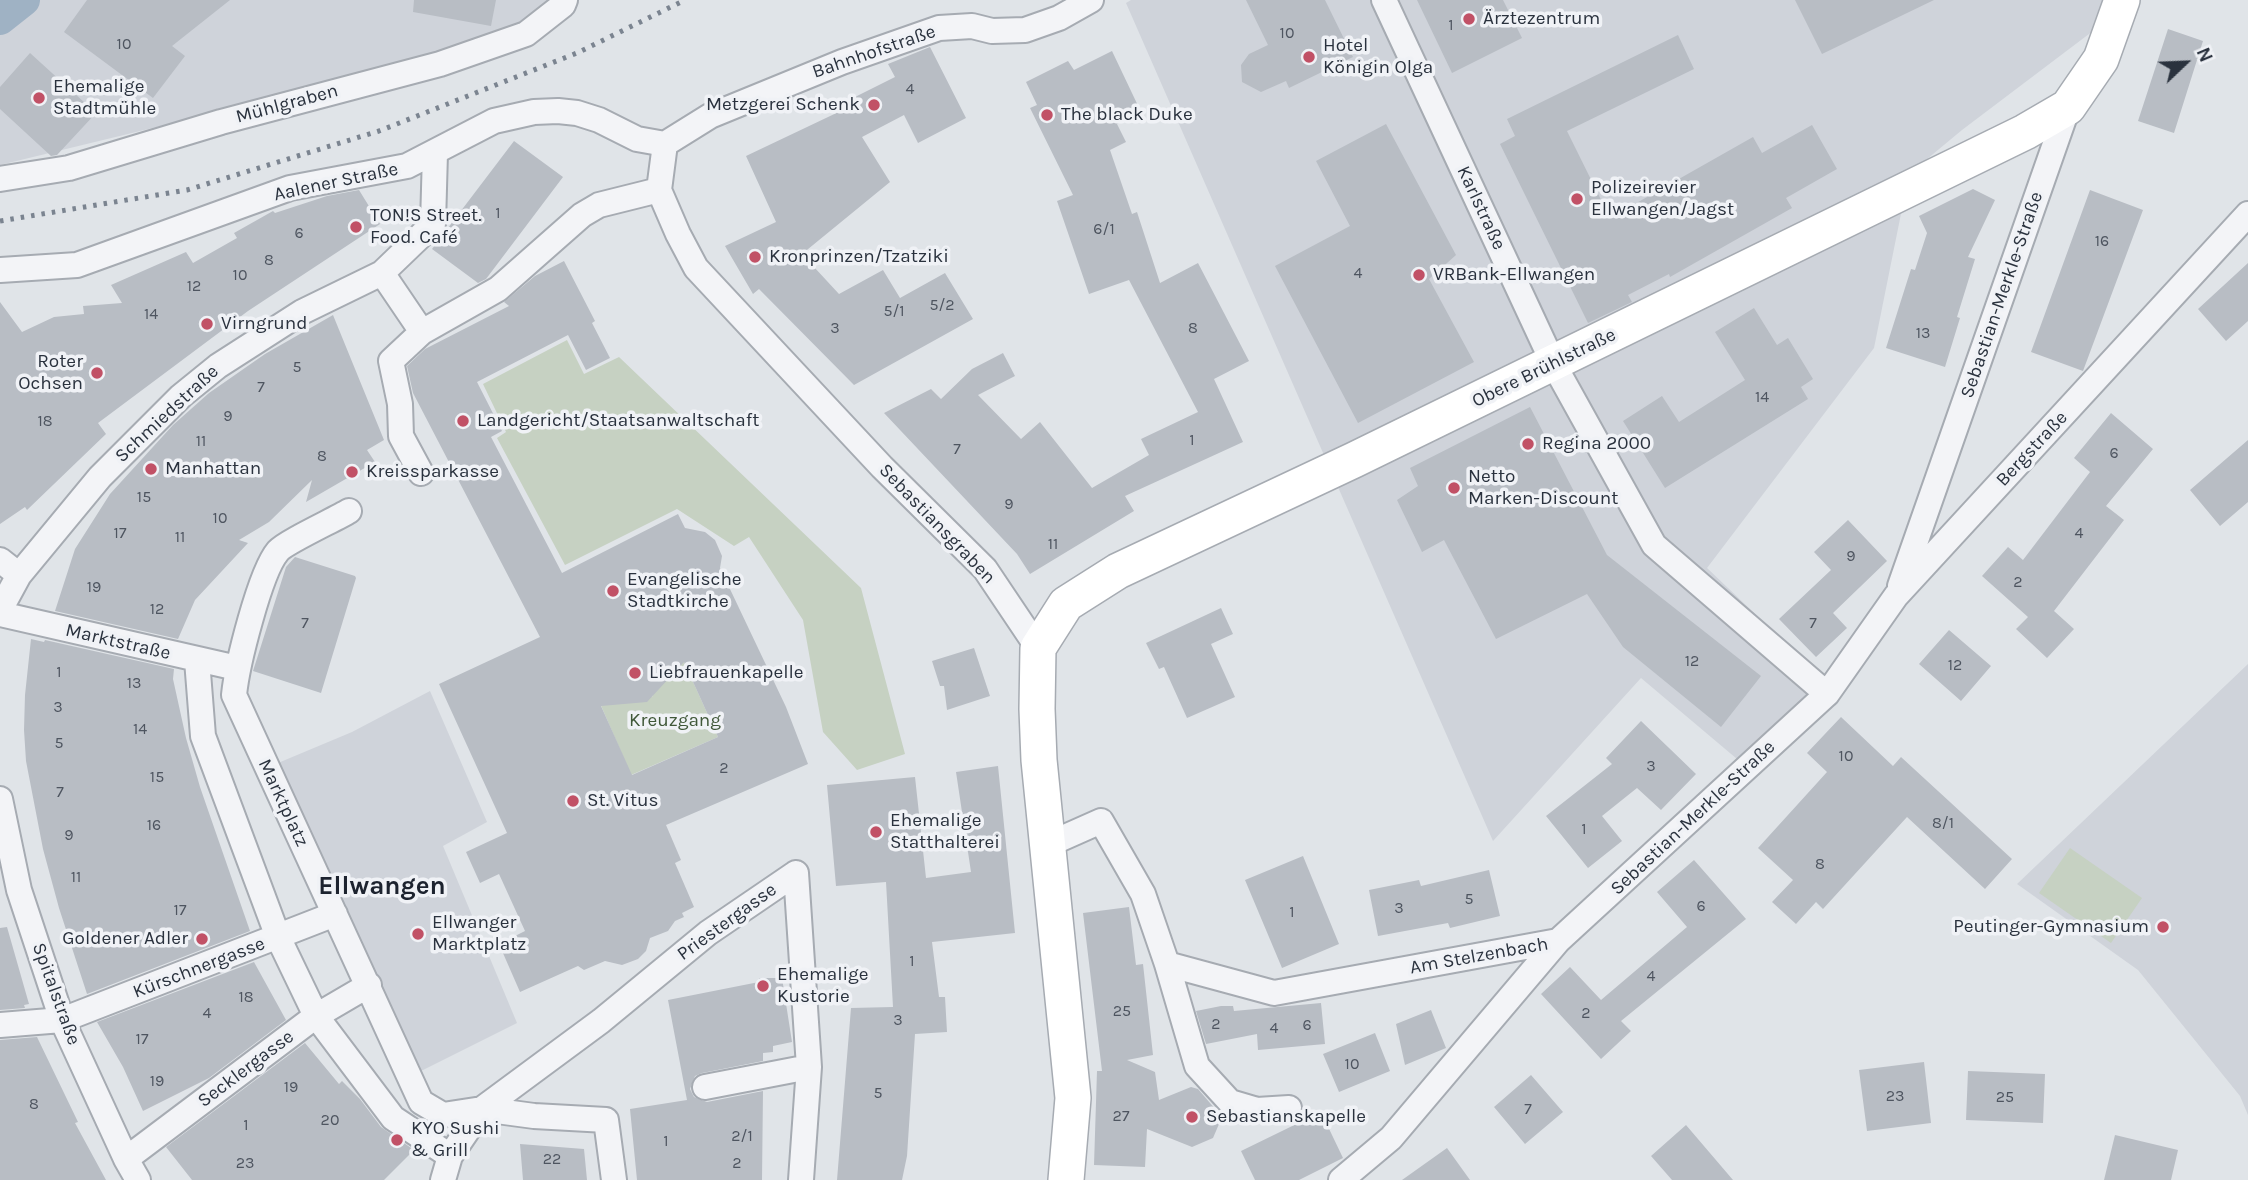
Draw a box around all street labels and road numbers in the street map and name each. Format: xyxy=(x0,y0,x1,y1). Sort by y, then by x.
street label: Bahnhofstraße xyxy=(809,20,939,84)
street label: Mühlgraben xyxy=(233,79,341,129)
street label: Aalener Straße xyxy=(272,158,400,206)
street label: Karlstraße xyxy=(1452,162,1510,254)
street label: Sebastian-Merkle-Straße xyxy=(1956,189,2048,401)
street label: Obere Brühlstraße xyxy=(1468,323,1620,413)
street label: Schmiedstraße xyxy=(111,360,223,468)
street label: Bergstraße xyxy=(1991,407,2073,491)
street label: Sebastiansgraben xyxy=(874,459,1000,589)
street label: Marktstraße xyxy=(63,619,173,665)
street label: Sebastian-Merkle-Straße xyxy=(1606,736,1780,900)
street label: Marktplatz xyxy=(253,755,313,851)
street label: Priestergasse xyxy=(673,878,781,966)
street label: Kürschnergasse xyxy=(130,932,268,1004)
street label: Am Stelzenbach xyxy=(1408,933,1550,979)
street label: Spitalstraße xyxy=(27,940,85,1048)
street label: Secklergasse xyxy=(193,1026,299,1112)

